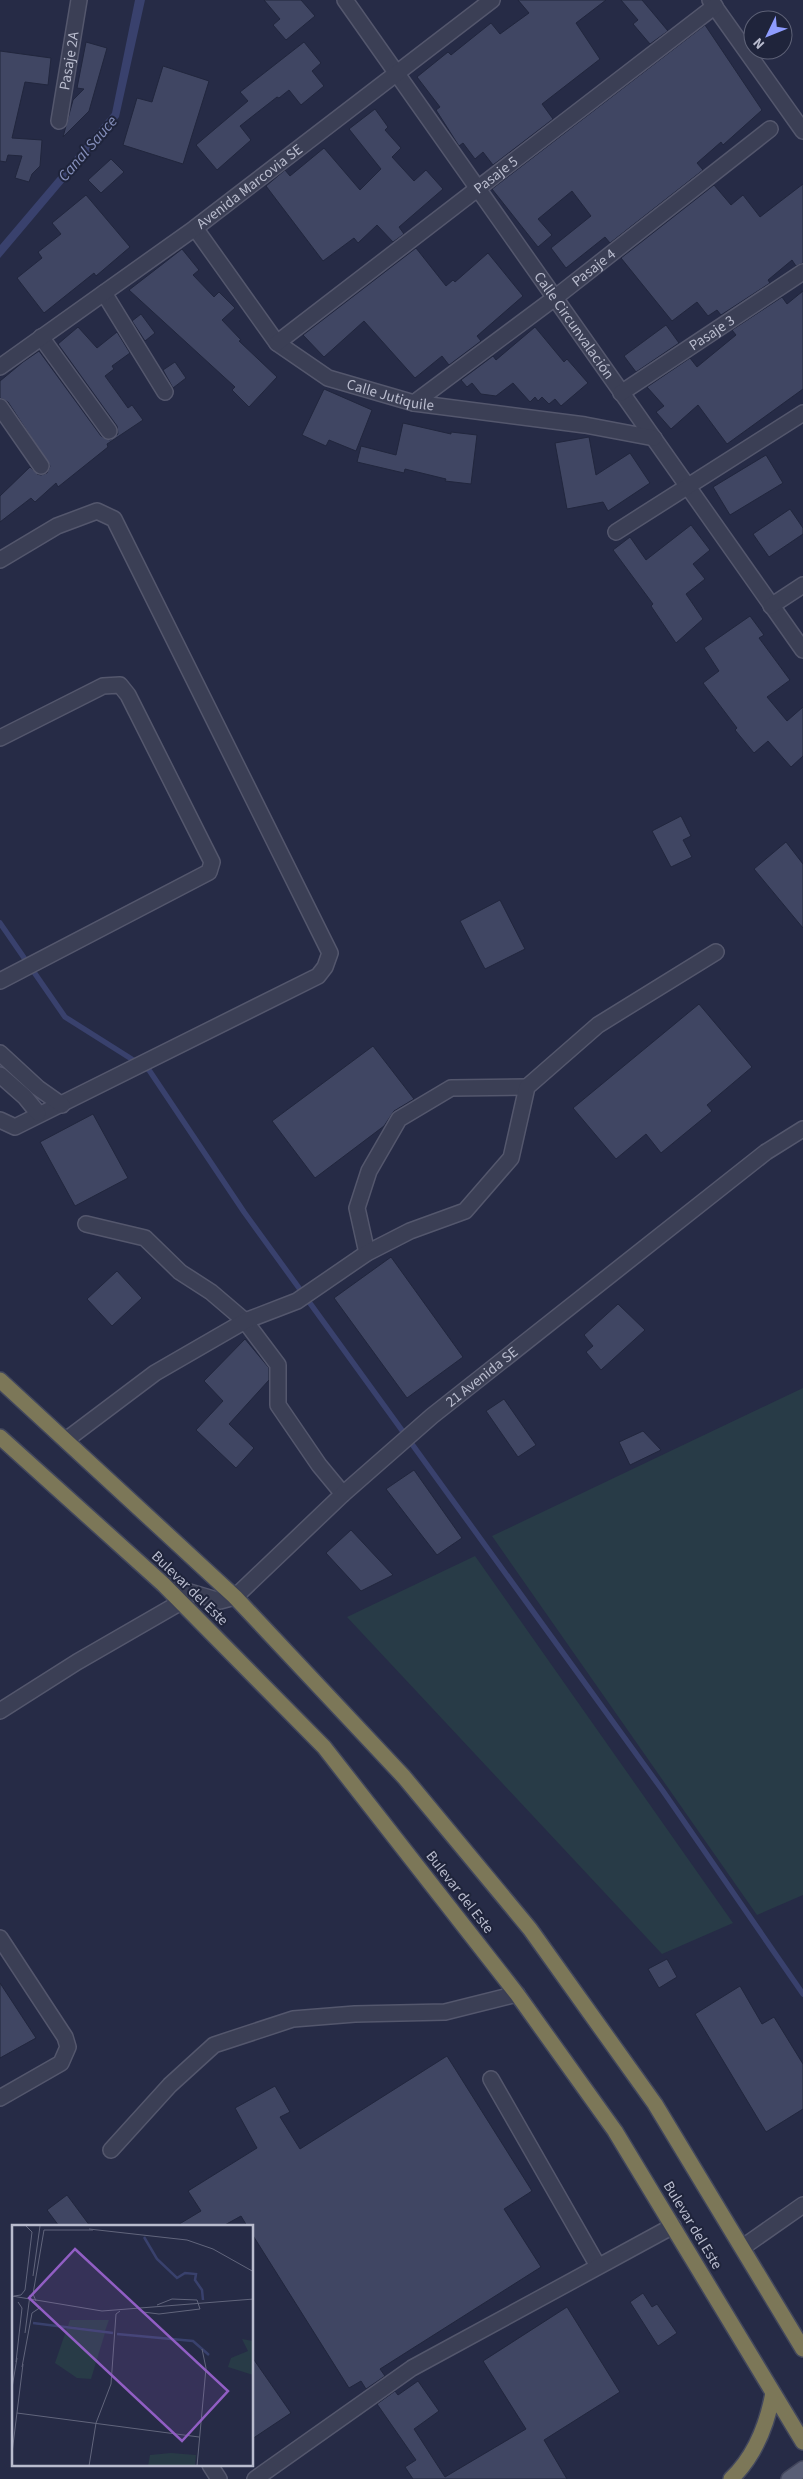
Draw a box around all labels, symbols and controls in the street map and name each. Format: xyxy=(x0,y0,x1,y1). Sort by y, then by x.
north arrow xyxy=(743,10,793,60)
street label: Pasaje 2A xyxy=(54,29,85,92)
text: N xyxy=(749,33,770,53)
water label: Canal Sauce xyxy=(53,111,123,186)
street label: Avenida Marcovia SE xyxy=(192,139,307,234)
street label: Pasaje 5 xyxy=(469,151,523,199)
street label: Pasaje 4 xyxy=(567,244,621,292)
street label: Calle Circunvalación xyxy=(529,268,619,384)
street label: Pasaje 3 xyxy=(685,310,739,356)
street label: Calle Jutiquile xyxy=(344,374,435,416)
street label: 21 Avenida SE xyxy=(441,1342,523,1412)
street label: Bulevar del Este xyxy=(147,1546,233,1630)
street label: Bulevar del Este xyxy=(421,1847,499,1938)
street label: Bulevar del Este xyxy=(658,2177,727,2273)
inset map xyxy=(12,2225,254,2466)

